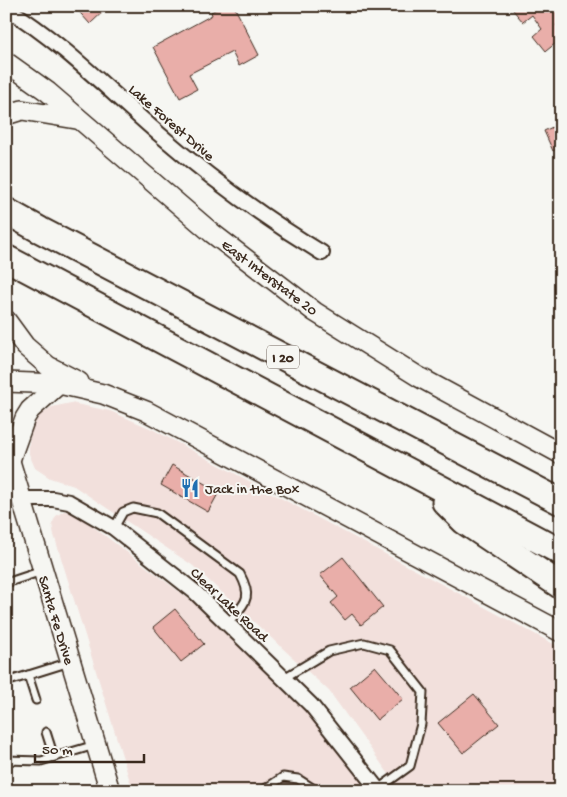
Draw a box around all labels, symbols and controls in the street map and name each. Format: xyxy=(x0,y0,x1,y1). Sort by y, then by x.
street label: Lake Forest Drive xyxy=(124,81,218,166)
street label: East Interstate 20 xyxy=(217,236,321,321)
road number: I 20 xyxy=(267,346,299,368)
restaurant icon: Jack in the Box xyxy=(179,477,201,499)
place label: Jack in the Box xyxy=(205,481,299,499)
street label: Clear Lake Road xyxy=(186,564,273,647)
street label: Santa Fe Drive xyxy=(33,574,77,667)
scale bar xyxy=(35,732,144,764)
text: 50 m xyxy=(42,742,73,760)

